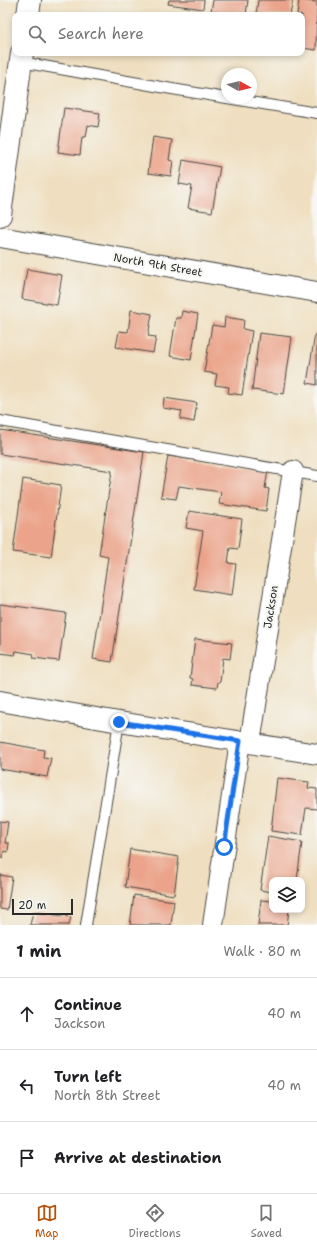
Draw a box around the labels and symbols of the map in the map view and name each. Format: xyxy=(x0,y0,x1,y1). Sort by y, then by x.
north arrow xyxy=(221,68,257,104)
street label: North 9th Street xyxy=(112,250,204,280)
street label: Jackson xyxy=(260,584,282,630)
route end xyxy=(110,713,128,731)
route start xyxy=(215,838,233,856)
scale bar xyxy=(12,897,73,916)

